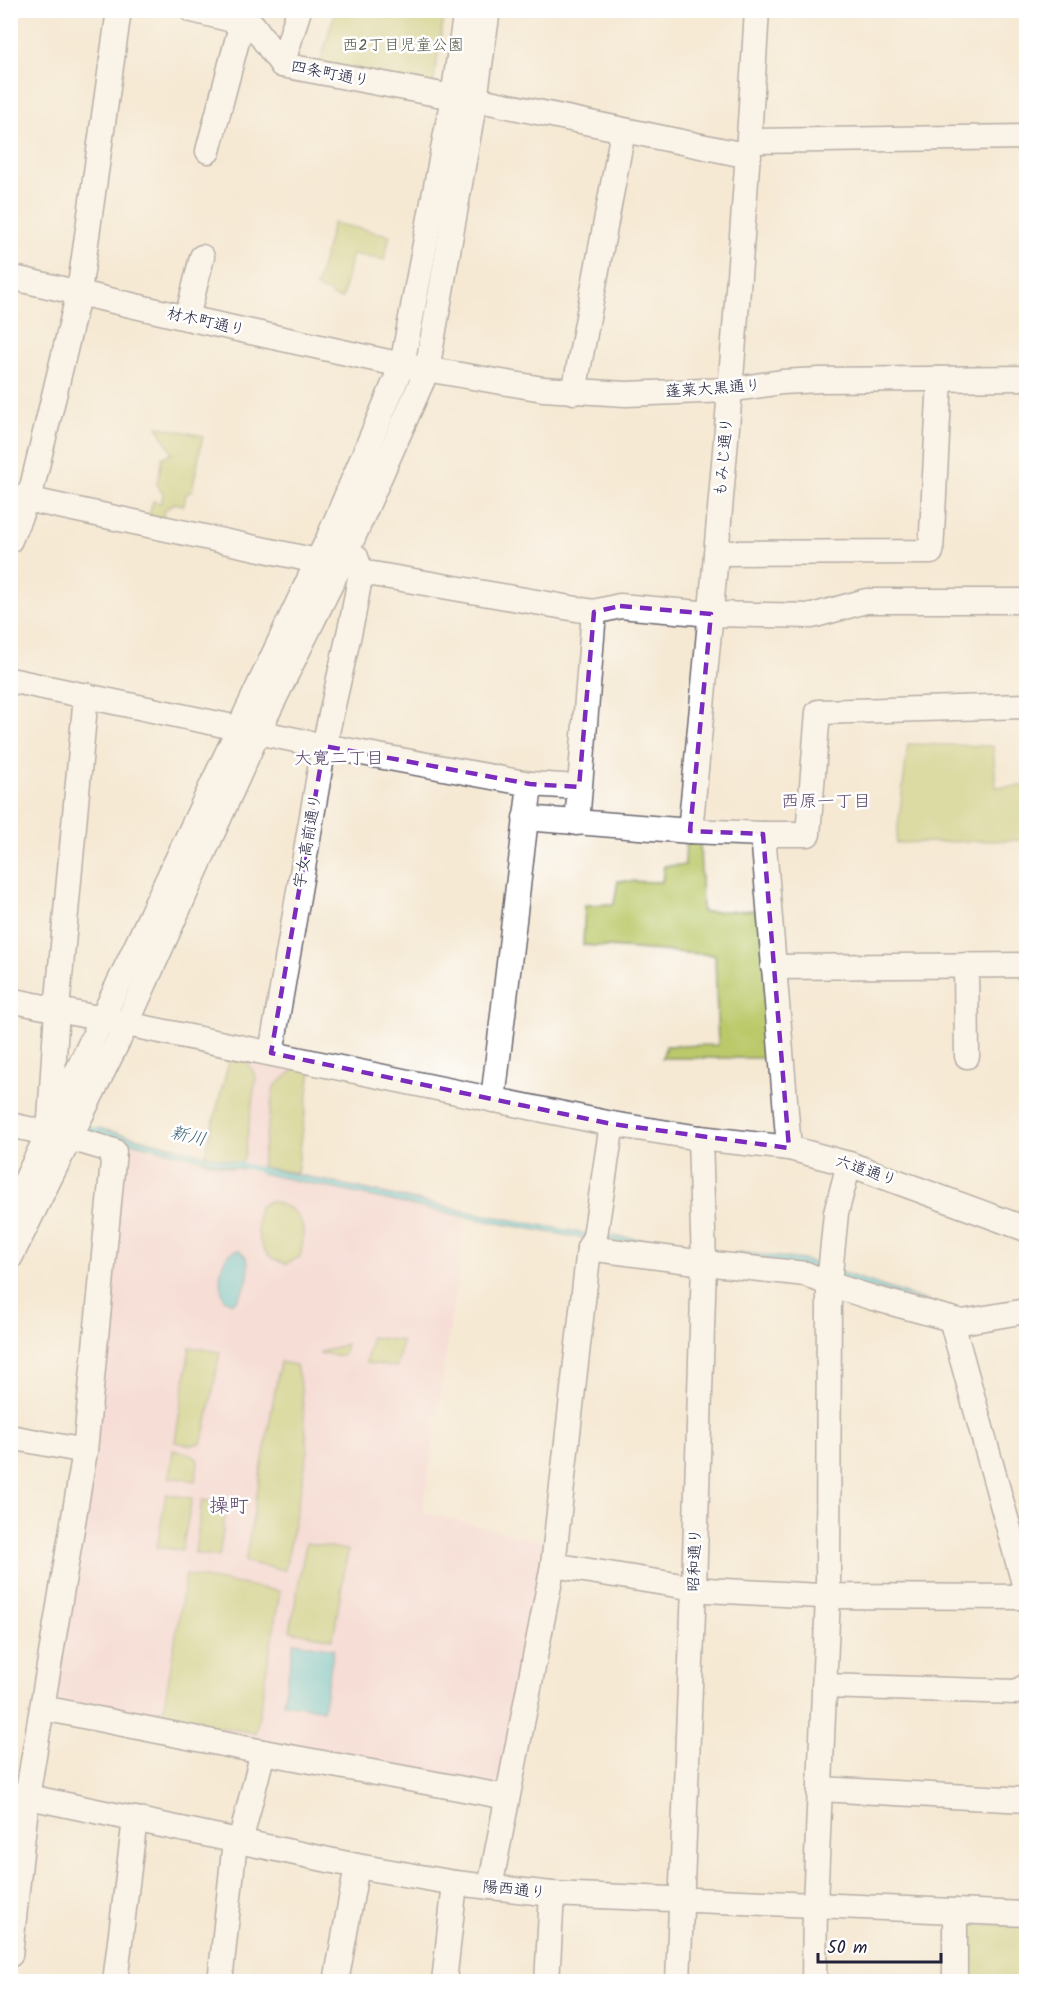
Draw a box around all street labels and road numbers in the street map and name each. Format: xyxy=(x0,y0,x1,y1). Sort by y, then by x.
street label: 四条町通り xyxy=(288,54,372,94)
street label: 材木町通り xyxy=(164,301,248,343)
street label: 蓬莱大黒通り xyxy=(664,373,762,405)
street label: もみじ通り xyxy=(708,416,740,498)
street label: 宇女高前通り xyxy=(287,792,329,890)
street label: 六道通り xyxy=(832,1149,900,1193)
street label: 昭和通り xyxy=(681,1528,709,1592)
street label: 陽西通り xyxy=(481,1874,547,1906)

